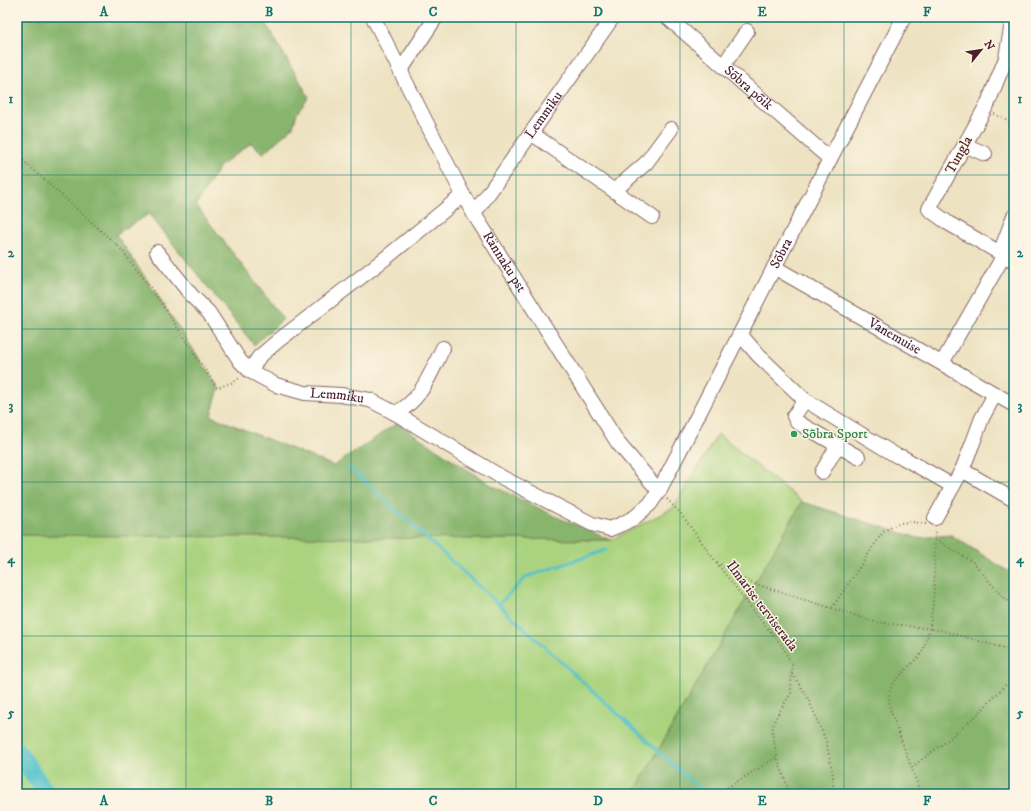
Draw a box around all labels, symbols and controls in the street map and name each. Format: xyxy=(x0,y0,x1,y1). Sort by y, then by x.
text: A xyxy=(99,4,109,20)
text: B xyxy=(265,4,273,20)
text: C xyxy=(429,4,438,20)
text: D xyxy=(593,4,603,20)
text: E xyxy=(757,4,767,20)
text: F xyxy=(923,4,932,20)
north arrow xyxy=(961,30,1001,70)
text: N xyxy=(980,38,997,53)
street label: Sõbra põik xyxy=(720,62,777,114)
street label: Lemmiku xyxy=(521,88,567,142)
text: 1 xyxy=(9,91,14,107)
text: 1 xyxy=(1018,91,1023,107)
street label: Tungla xyxy=(941,133,977,177)
street label: Rännaku pst xyxy=(478,228,530,296)
street label: Sõbra xyxy=(766,235,797,272)
text: 2 xyxy=(8,245,15,261)
text: 2 xyxy=(1017,245,1024,261)
street label: Vanemuise xyxy=(864,313,924,359)
street label: Lemmiku xyxy=(310,384,366,408)
text: 3 xyxy=(9,398,14,414)
text: 3 xyxy=(1018,398,1023,414)
place label: Sõbra Sport xyxy=(802,425,868,443)
marker: Sõbra Sport xyxy=(789,429,799,439)
text: 4 xyxy=(6,551,15,568)
text: 4 xyxy=(1015,551,1024,568)
street label: Ilmarise terviserada xyxy=(722,557,802,655)
text: 5 xyxy=(7,705,15,721)
text: 5 xyxy=(1016,705,1024,721)
text: A xyxy=(99,793,109,809)
text: B xyxy=(265,793,273,809)
text: C xyxy=(429,793,438,809)
text: D xyxy=(593,793,603,809)
text: E xyxy=(757,793,767,809)
text: F xyxy=(923,793,932,809)

